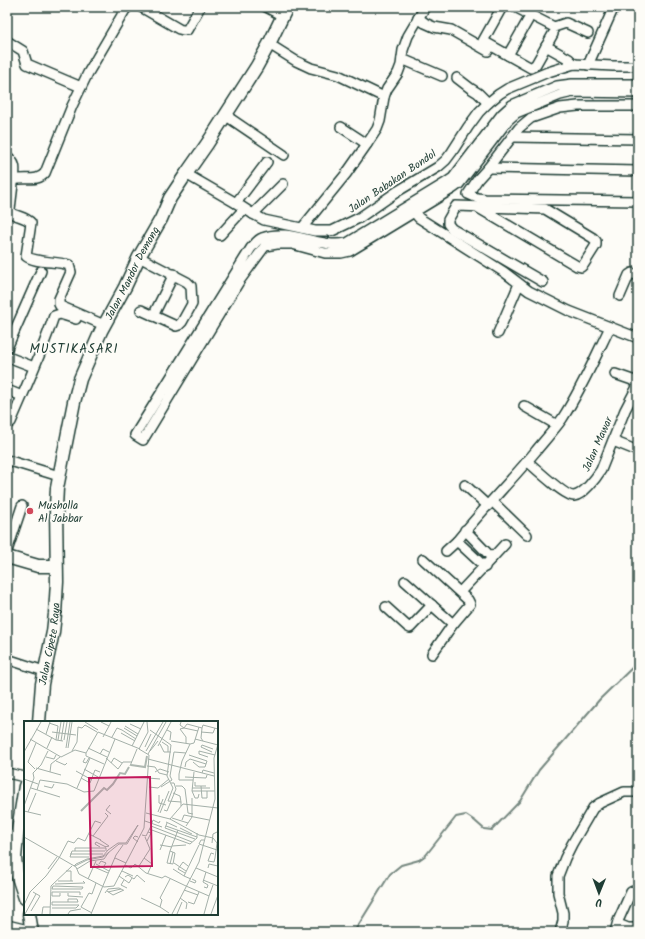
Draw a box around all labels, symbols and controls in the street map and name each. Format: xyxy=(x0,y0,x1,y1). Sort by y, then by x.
street label: Jalan Babakan Bondol xyxy=(345,145,441,218)
street label: Jalan Mandor Demong xyxy=(101,223,165,324)
district label: MUSTIKASARI xyxy=(30,339,118,360)
street label: Jalan Mawar xyxy=(578,413,619,475)
place label: Musholla Al Jabbar xyxy=(38,497,84,528)
marker: Musholla Al Jabbar xyxy=(25,506,35,516)
street label: Jalan Cipete Raya xyxy=(34,602,66,687)
inset map xyxy=(24,721,218,915)
north arrow xyxy=(579,873,619,913)
text: U xyxy=(595,893,602,911)

